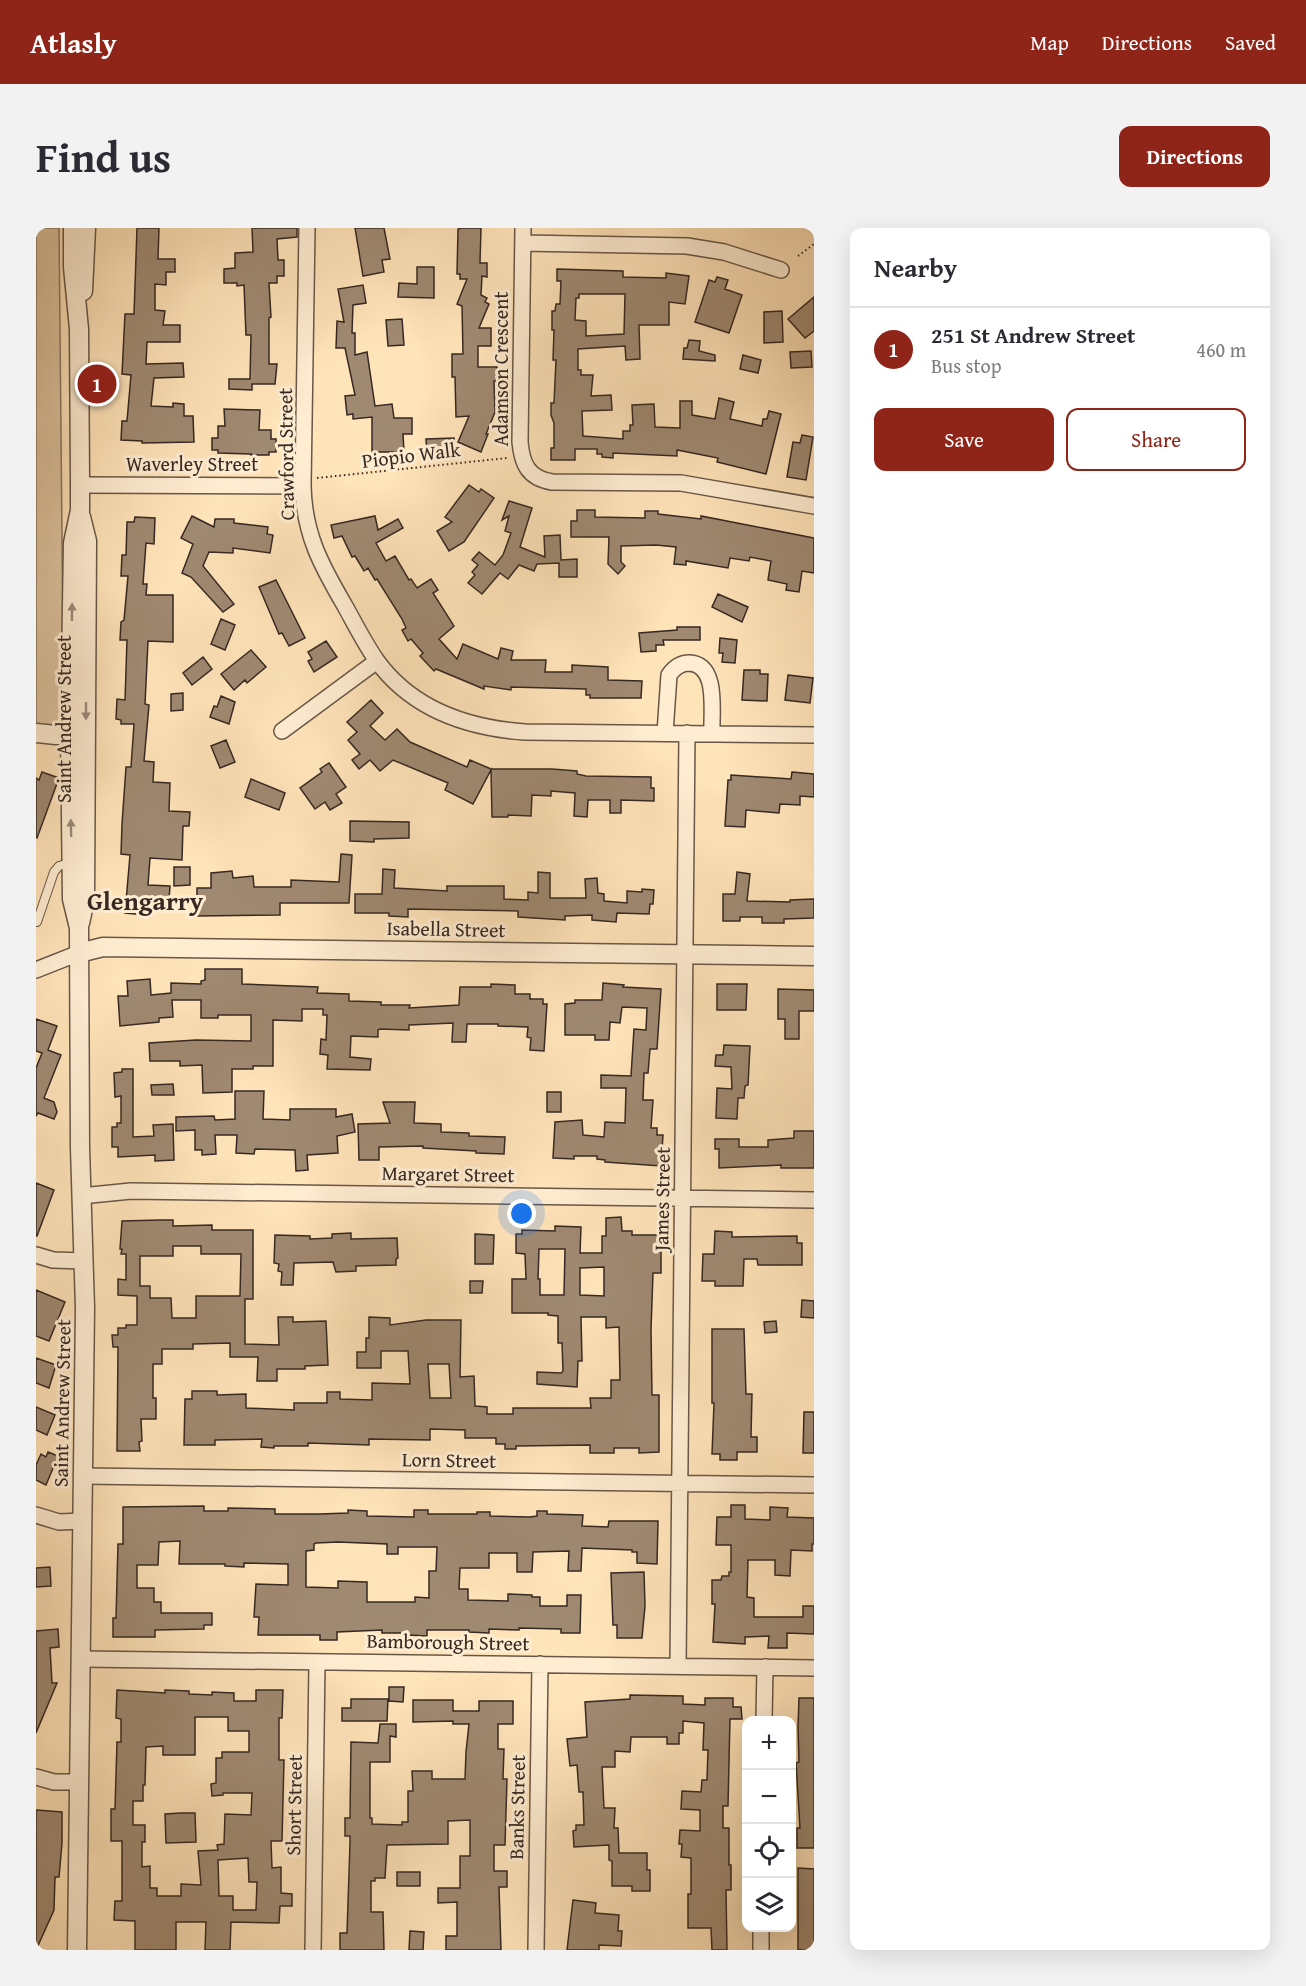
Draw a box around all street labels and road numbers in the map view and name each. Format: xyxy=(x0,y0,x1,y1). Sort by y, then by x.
street label: Adamson Crescent xyxy=(486,291,515,447)
street label: Crawford Street xyxy=(270,387,301,521)
street label: Piopio Walk xyxy=(360,434,463,475)
street label: Waverley Street xyxy=(126,449,258,478)
street label: Saint Andrew Street xyxy=(49,635,78,803)
street label: Isabella Street xyxy=(386,913,506,944)
street label: James Street xyxy=(646,1147,677,1254)
street label: Margaret Street xyxy=(381,1158,515,1189)
street label: Saint Andrew Street xyxy=(46,1319,77,1487)
street label: Lorn Street xyxy=(402,1444,496,1475)
street label: Bamborough Street xyxy=(366,1626,530,1657)
street label: Short Street xyxy=(278,1754,309,1856)
street label: Banks Street xyxy=(501,1754,532,1860)

